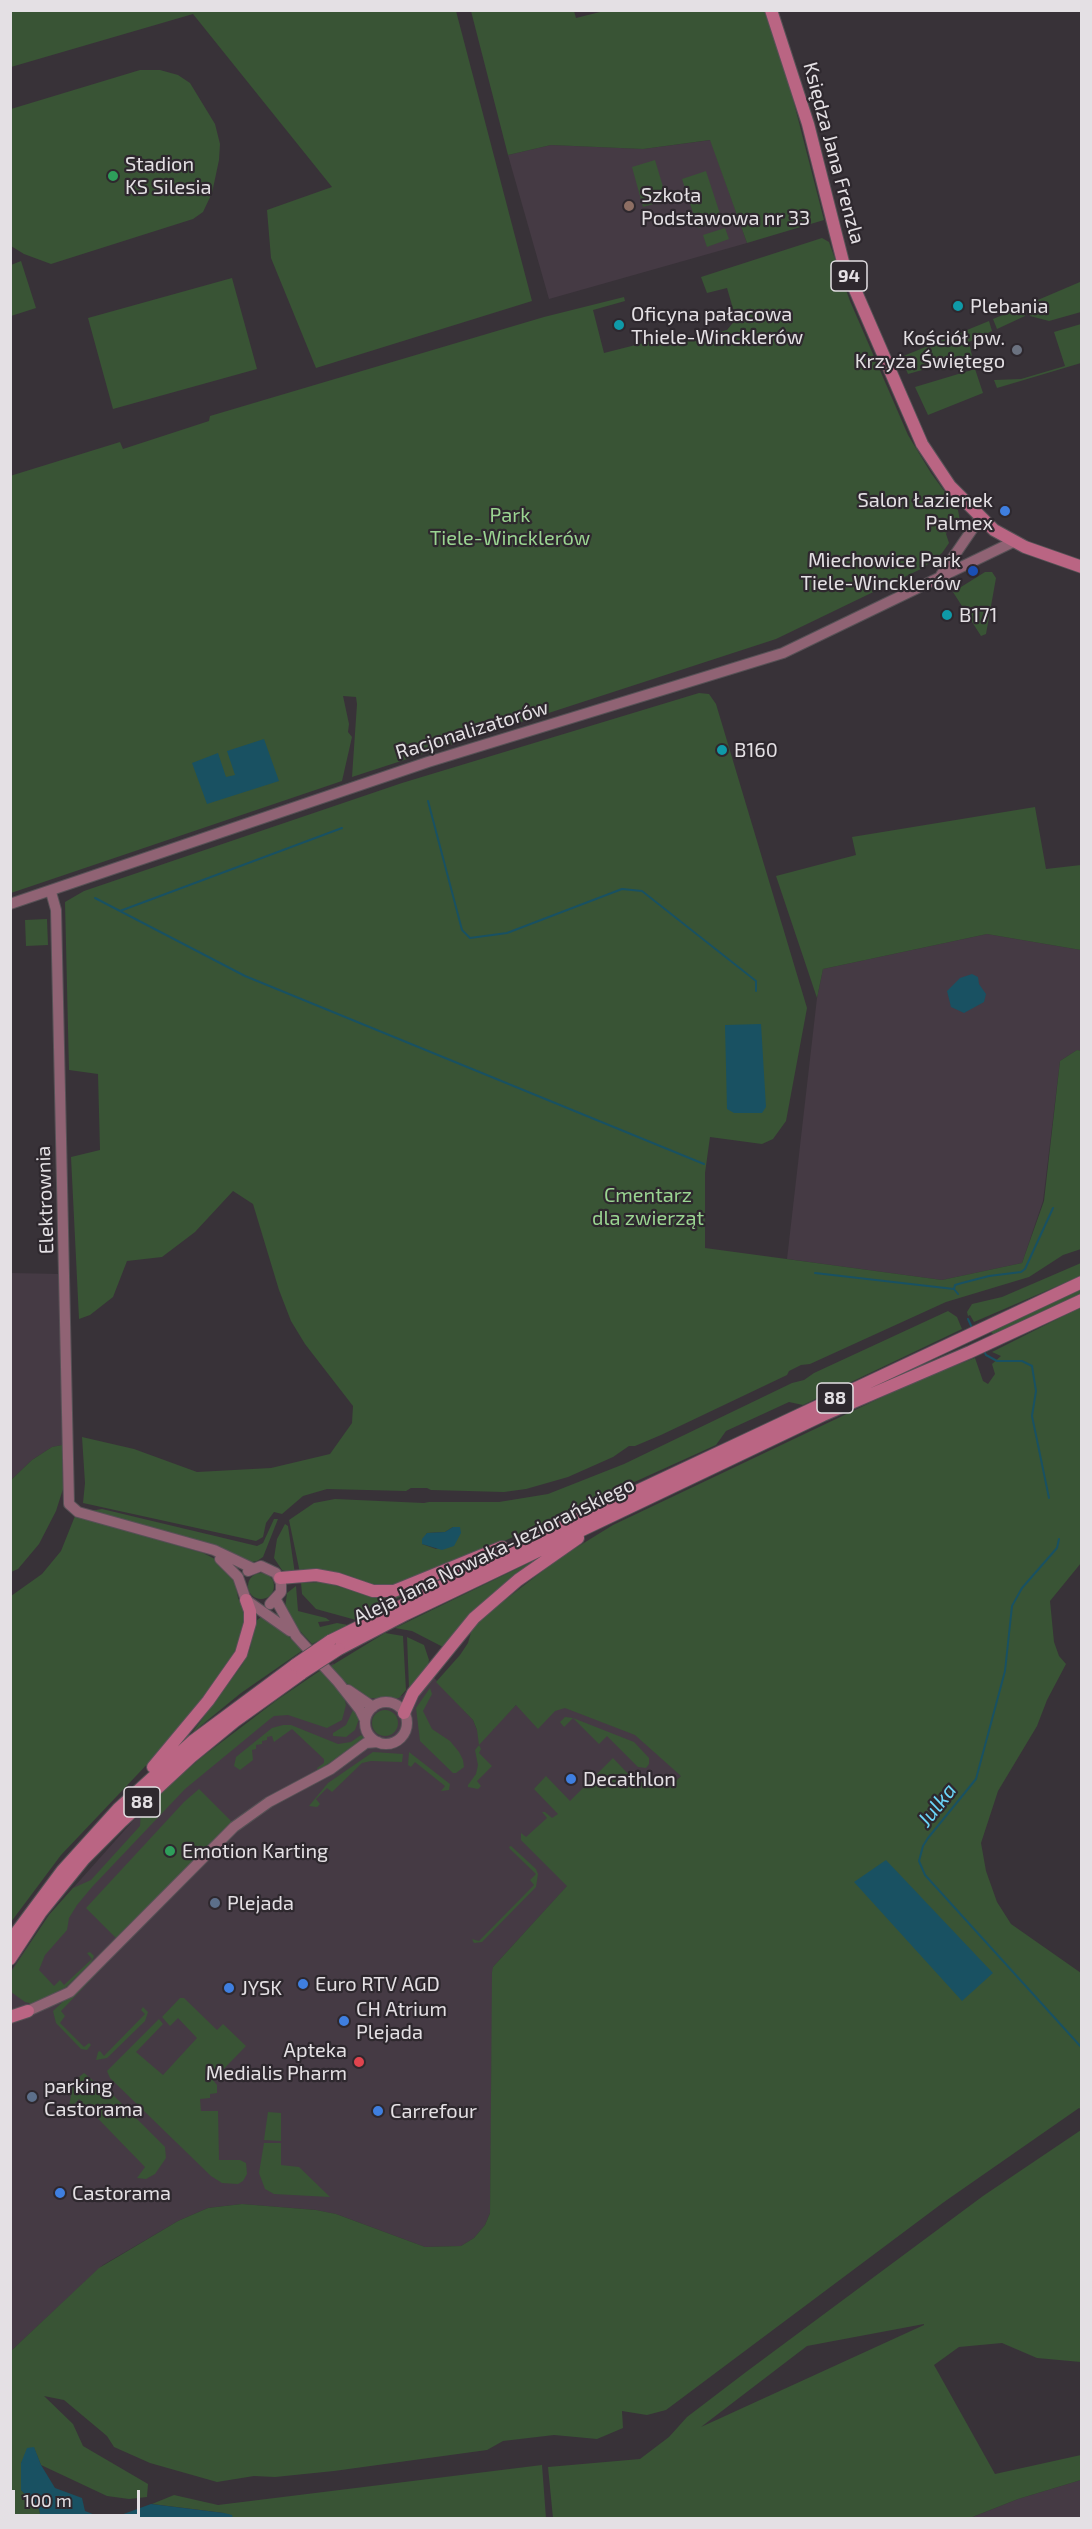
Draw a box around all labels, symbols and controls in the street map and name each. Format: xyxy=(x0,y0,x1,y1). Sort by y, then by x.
street label: Księdza Jana Frenzla xyxy=(798,59,870,247)
place label: Stadion KS Silesia xyxy=(125,152,211,199)
marker: Stadion KS Silesia xyxy=(106,169,120,183)
place label: Szkoła Podstawowa nr 33 xyxy=(641,183,810,230)
marker: Szkoła Podstawowa nr 33 xyxy=(622,199,636,213)
road number: 94 xyxy=(831,261,867,291)
place label: Plebania xyxy=(970,294,1048,318)
marker: Plebania xyxy=(951,299,965,313)
place label: Oficyna pałacowa Thiele-Wincklerów xyxy=(631,302,803,349)
marker: Oficyna pałacowa Thiele-Wincklerów xyxy=(612,318,626,332)
place label: Kościół pw. Krzyża Świętego xyxy=(855,326,1005,373)
marker: Kościół pw. Krzyża Świętego xyxy=(1010,343,1024,357)
place label: Salon Łazienek Palmex xyxy=(858,488,993,535)
park label: Park Tiele-Wincklerów xyxy=(430,503,590,550)
marker: Salon Łazienek Palmex xyxy=(998,504,1012,518)
place label: Miechowice Park Tiele-Wincklerów xyxy=(801,548,961,595)
marker: Miechowice Park Tiele-Wincklerów xyxy=(966,564,980,578)
place label: B171 xyxy=(959,603,998,627)
marker: B171 xyxy=(940,608,954,622)
street label: Racjonalizatorów xyxy=(393,695,551,765)
place label: B160 xyxy=(734,738,778,762)
marker: B160 xyxy=(715,743,729,757)
street label: Elektrownia xyxy=(31,1145,59,1255)
park label: Cmentarz dla zwierząt xyxy=(592,1183,704,1230)
road number: 88 xyxy=(817,1383,853,1413)
street label: Aleja Jana Nowaka-Jeziorańskiego xyxy=(350,1472,638,1630)
place label: Decathlon xyxy=(583,1767,676,1791)
marker: Decathlon xyxy=(564,1772,578,1786)
water label: Julka xyxy=(912,1778,962,1832)
road number: 88 xyxy=(124,1787,160,1817)
place label: Emotion Karting xyxy=(182,1839,328,1863)
marker: Emotion Karting xyxy=(163,1844,177,1858)
place label: Plejada xyxy=(227,1891,294,1915)
marker: Plejada xyxy=(208,1896,222,1910)
place label: Euro RTV AGD xyxy=(315,1972,440,1996)
place label: JYSK xyxy=(241,1976,282,2000)
marker: Euro RTV AGD xyxy=(296,1977,310,1991)
marker: JYSK xyxy=(222,1981,236,1995)
place label: CH Atrium Plejada xyxy=(356,1997,447,2044)
marker: CH Atrium Plejada xyxy=(337,2014,351,2028)
place label: Apteka Medialis Pharm xyxy=(206,2038,347,2085)
marker: Apteka Medialis Pharm xyxy=(352,2055,366,2069)
place label: parking Castorama xyxy=(44,2074,143,2121)
marker: parking Castorama xyxy=(25,2090,39,2104)
place label: Carrefour xyxy=(390,2099,477,2123)
marker: Carrefour xyxy=(371,2104,385,2118)
place label: Castorama xyxy=(72,2181,171,2205)
marker: Castorama xyxy=(53,2186,67,2200)
scale bar xyxy=(15,2478,142,2516)
text: 100 m xyxy=(23,2489,72,2511)

